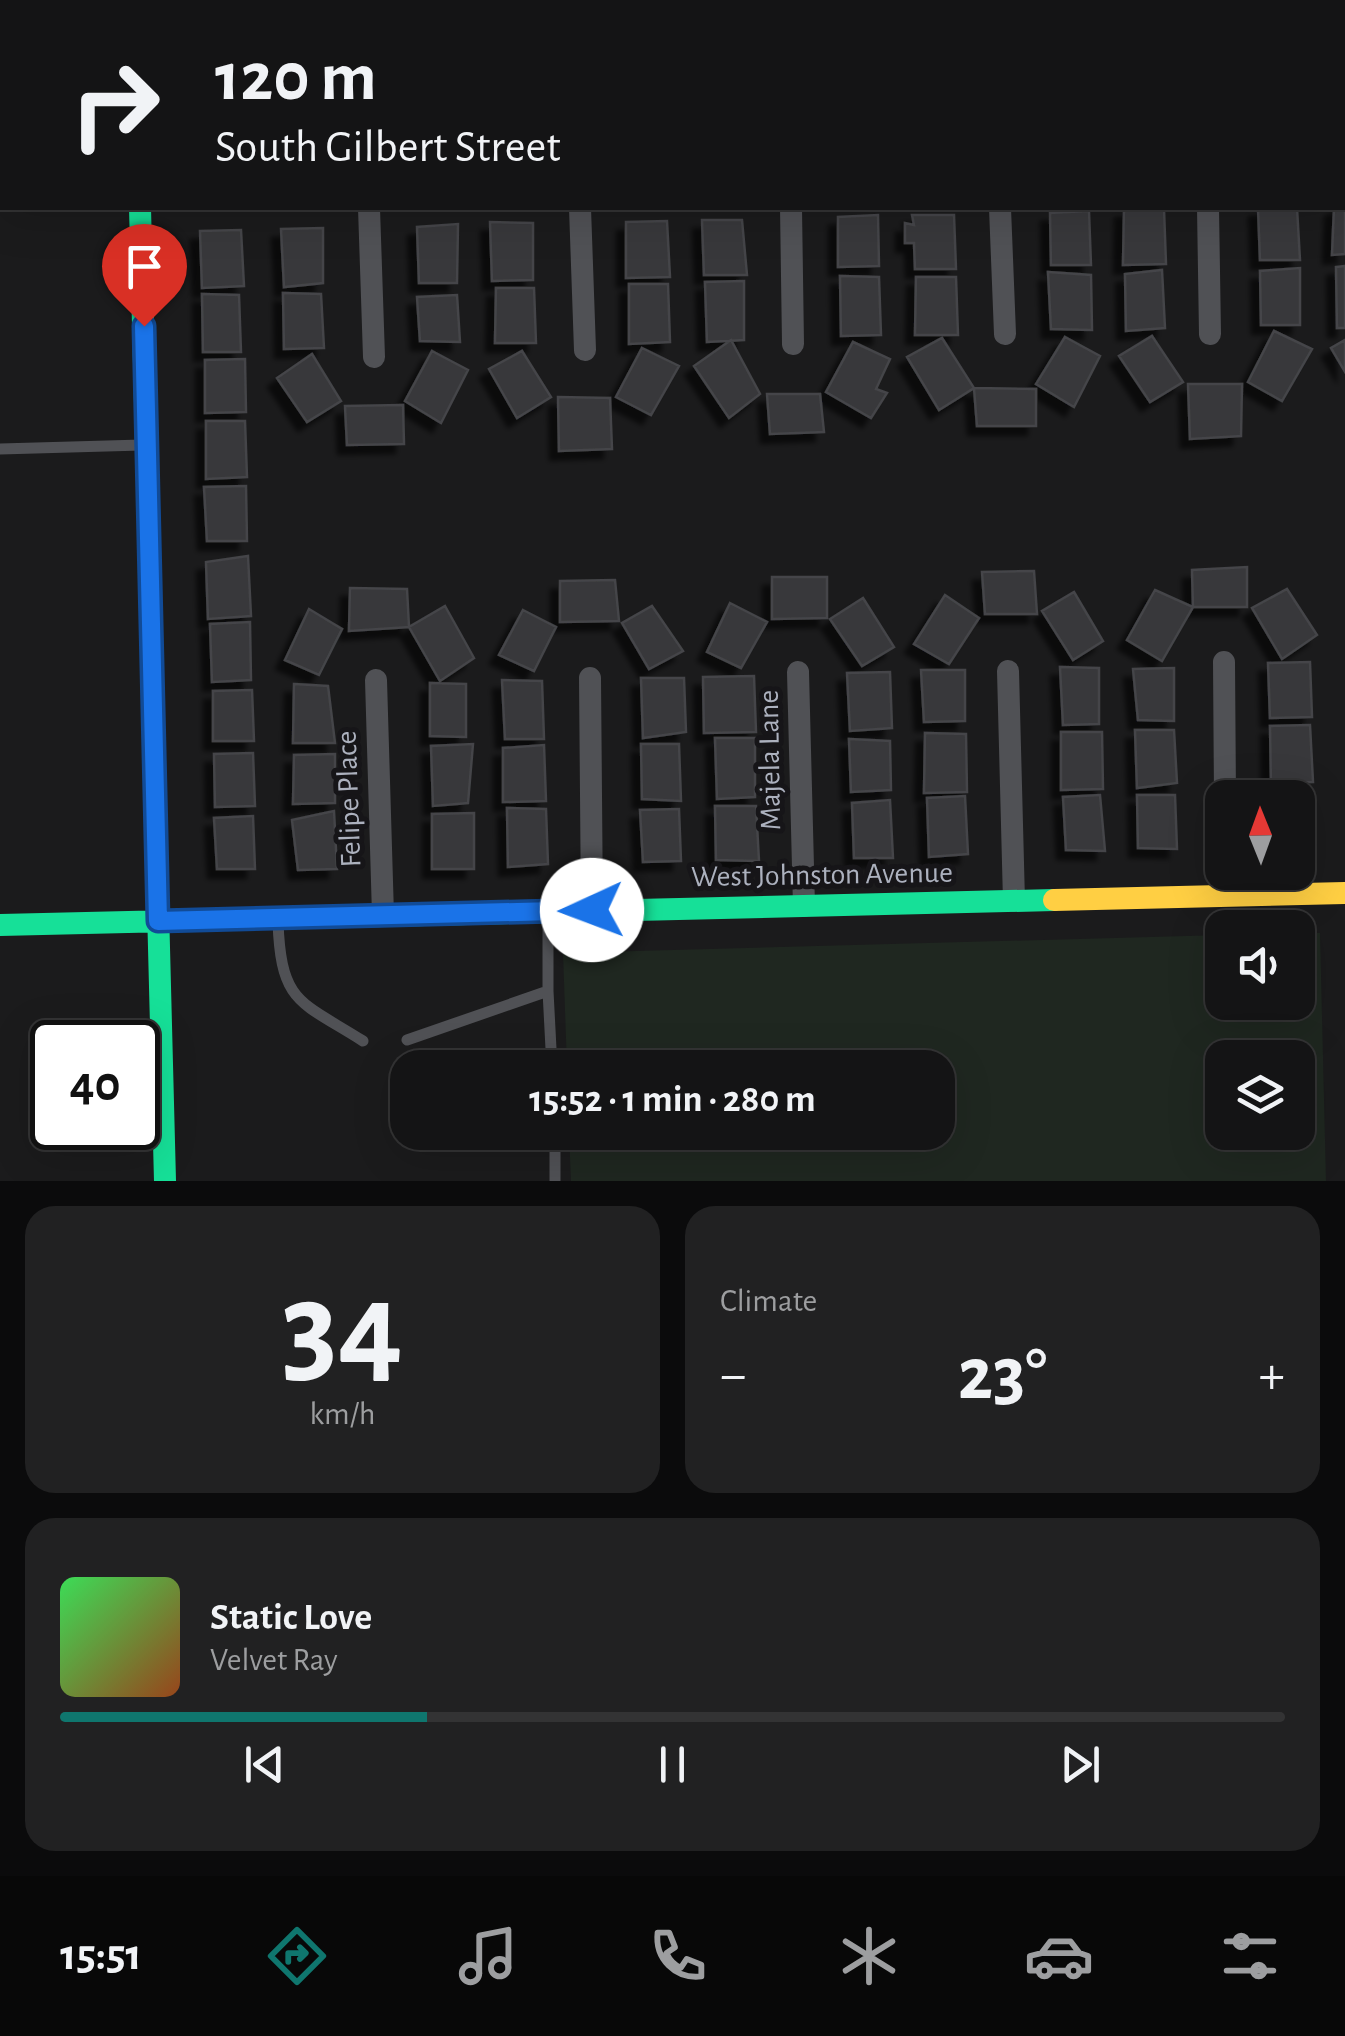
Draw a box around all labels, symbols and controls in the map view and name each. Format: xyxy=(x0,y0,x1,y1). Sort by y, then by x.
icon: right xyxy=(50,40,180,170)
text: 120 m xyxy=(215,43,377,113)
text: South Gilbert Street xyxy=(215,125,561,170)
pin xyxy=(102,224,187,327)
icon: arrive xyxy=(117,239,172,294)
street label: Majela Lane xyxy=(754,689,786,831)
street label: Felipe Place xyxy=(332,730,366,868)
north arrow xyxy=(1205,780,1315,890)
map controls xyxy=(1205,780,1315,1150)
position arrow xyxy=(540,858,644,962)
street label: West Johnston Avenue xyxy=(691,858,953,892)
button: sound xyxy=(1205,910,1315,1020)
speed limit sign: 40 xyxy=(30,1020,160,1150)
button: layers xyxy=(1205,1040,1315,1150)
text: 15:52 · 1 min · 280 m xyxy=(529,1081,816,1119)
text: 34 xyxy=(282,1265,403,1395)
text: Climate xyxy=(720,1285,817,1317)
text: 23° xyxy=(958,1338,1047,1413)
text: − xyxy=(720,1348,746,1403)
text: + xyxy=(1259,1348,1285,1403)
text: km/h xyxy=(309,1398,376,1430)
text: Static Love xyxy=(210,1599,372,1637)
text: Velvet Ray xyxy=(210,1644,338,1676)
icon: previous xyxy=(237,1737,292,1792)
icon: pause xyxy=(645,1737,700,1792)
icon: next xyxy=(1053,1737,1108,1792)
icon: directions xyxy=(262,1921,332,1991)
icon: music xyxy=(453,1921,523,1991)
icon: phone xyxy=(643,1921,713,1991)
icon: climate xyxy=(834,1921,904,1991)
icon: car xyxy=(1024,1921,1094,1991)
icon: filters xyxy=(1215,1921,1285,1991)
text: 15:51 xyxy=(60,1933,142,1978)

